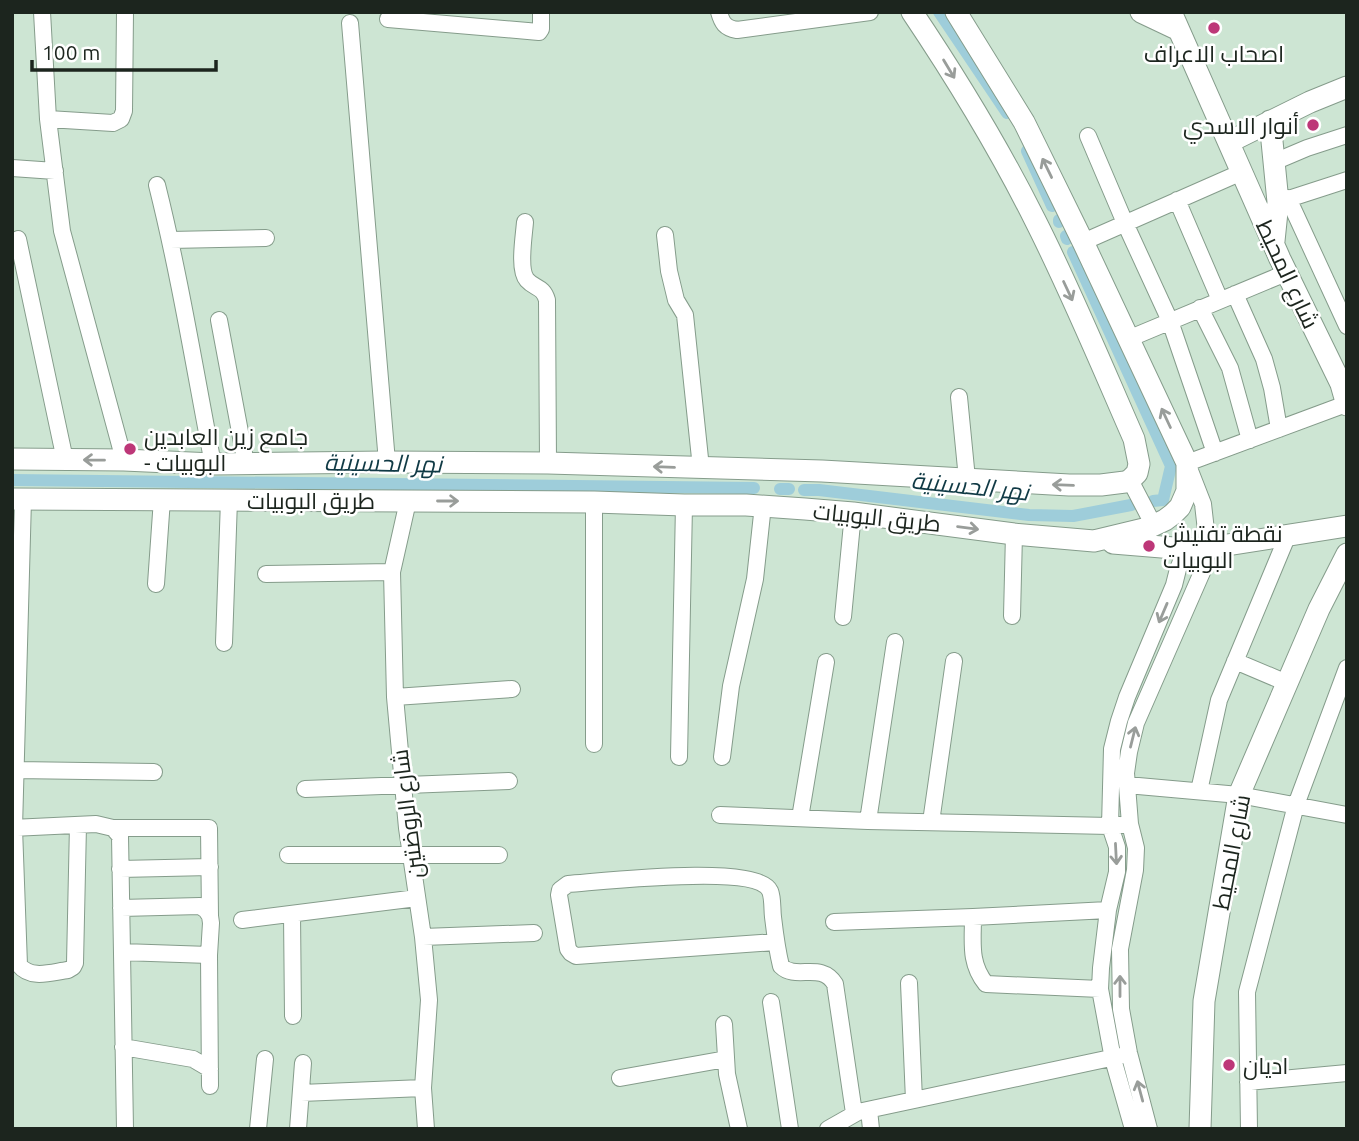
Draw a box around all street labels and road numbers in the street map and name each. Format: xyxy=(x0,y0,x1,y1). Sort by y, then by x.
street label: شارع المحيط xyxy=(1248,216,1324,334)
street label: طريق البوبيات xyxy=(247,488,375,515)
street label: طريق البوبيات xyxy=(812,498,942,538)
street label: شارع الروضتين xyxy=(387,747,431,880)
street label: شارع المحيط xyxy=(1208,792,1258,912)

